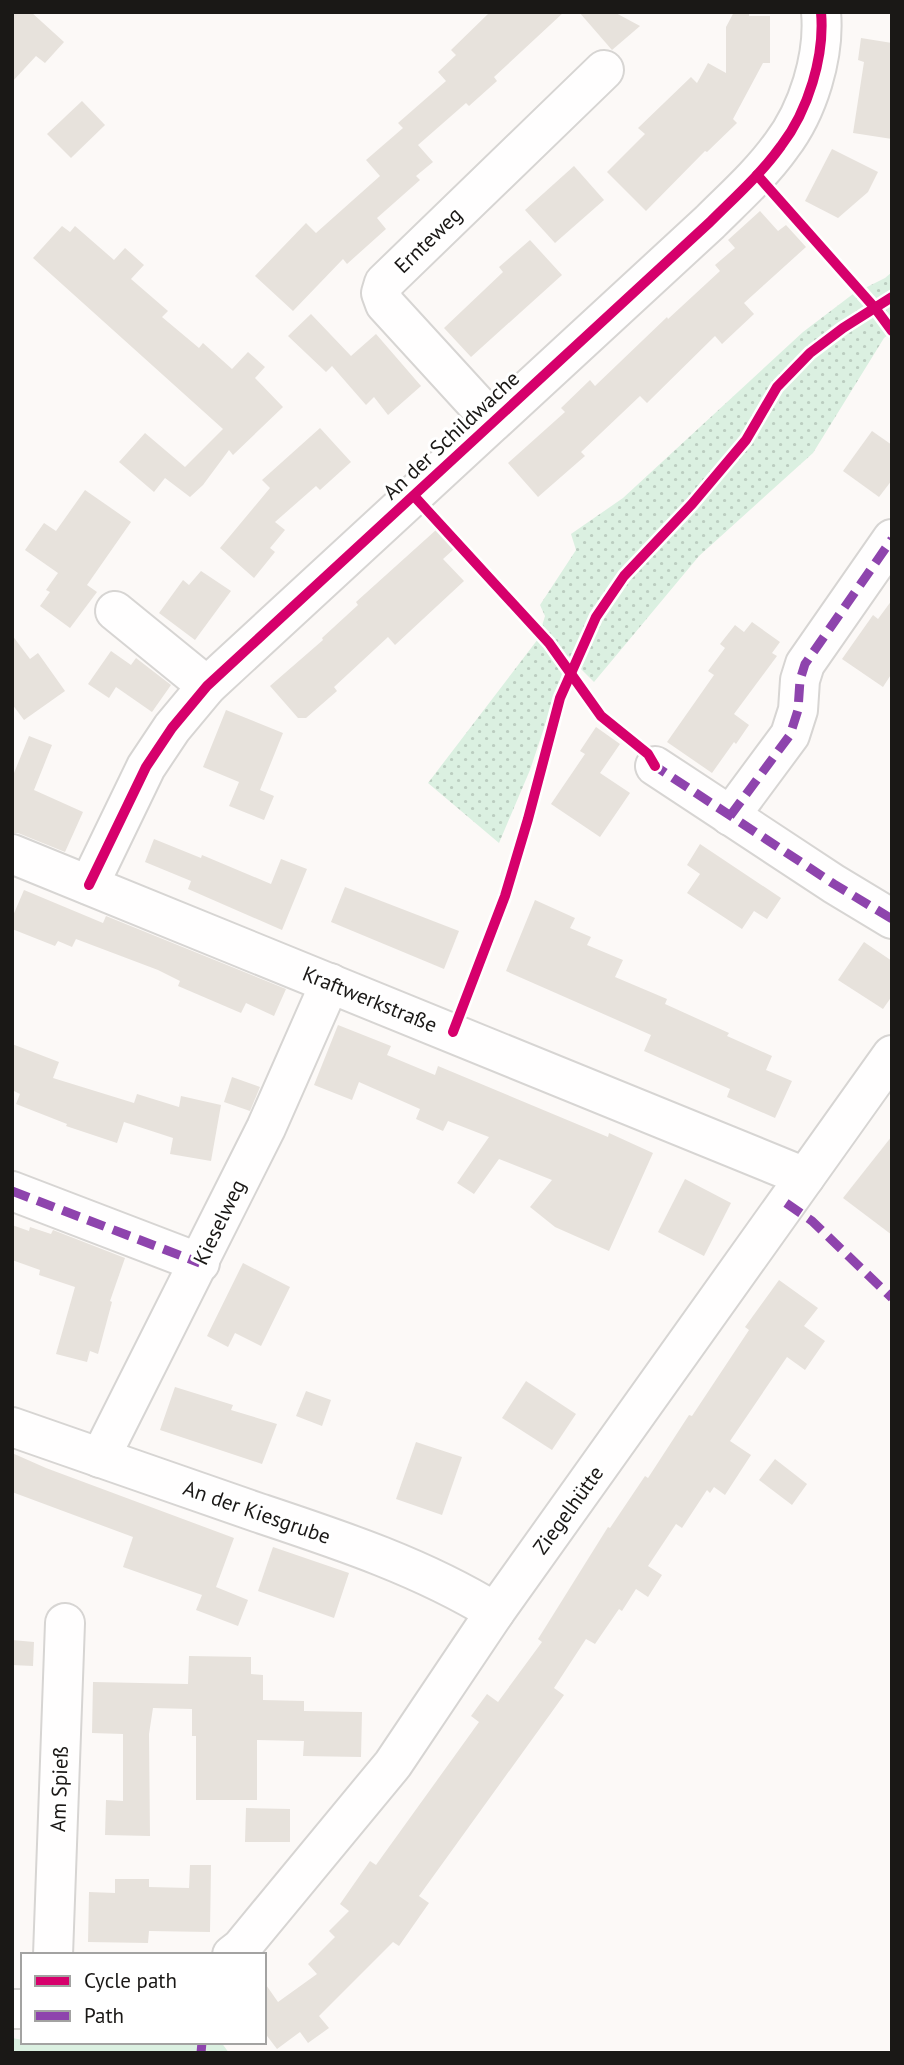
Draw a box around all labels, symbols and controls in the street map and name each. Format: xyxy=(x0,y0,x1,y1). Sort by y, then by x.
street label: Ernteweg xyxy=(388,201,468,279)
street label: An der Schildwache xyxy=(377,365,525,505)
street label: Kraftwerkstraße xyxy=(299,960,441,1038)
street label: Kieselweg xyxy=(187,1175,251,1269)
street label: Ziegelhütte xyxy=(527,1460,609,1560)
street label: An der Kiesgrube xyxy=(180,1474,334,1550)
street label: Am Spieß xyxy=(44,1745,74,1833)
legend xyxy=(21,1953,266,2044)
text: Cycle path xyxy=(84,1967,177,1994)
text: Path xyxy=(84,2002,124,2029)

